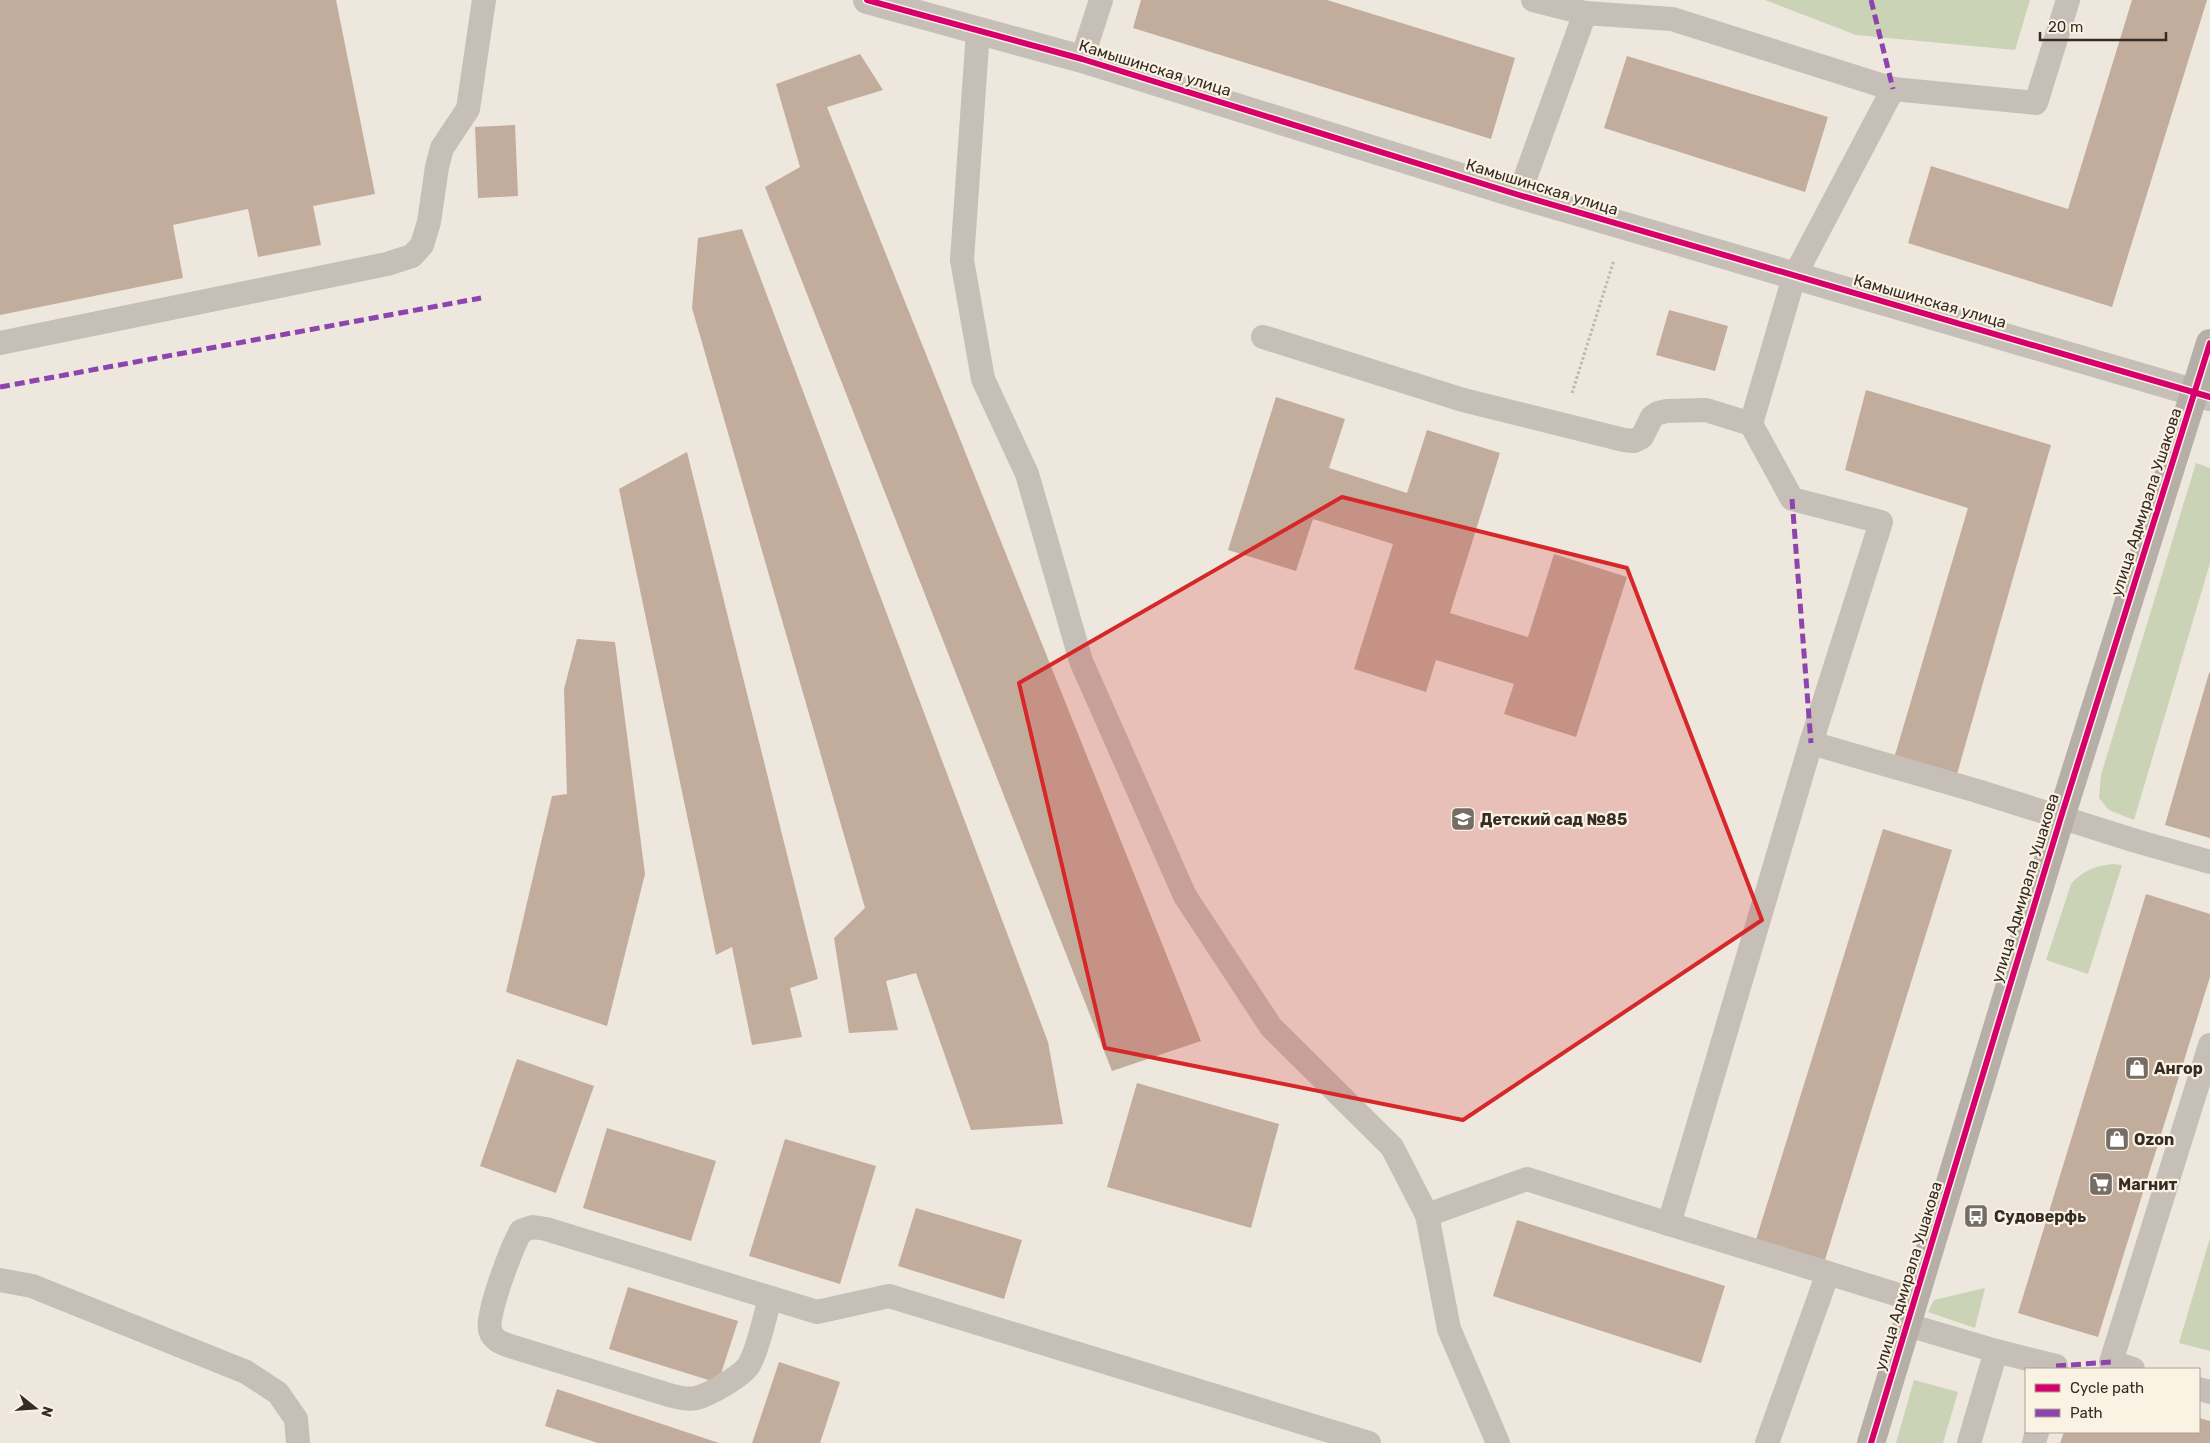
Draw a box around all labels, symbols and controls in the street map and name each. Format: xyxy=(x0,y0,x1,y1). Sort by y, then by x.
scale bar xyxy=(2040,10,2166,42)
text: 20 m xyxy=(2048,18,2083,36)
street label: Камышинская улица xyxy=(1077,36,1233,100)
street label: Камышинская улица xyxy=(1464,155,1620,219)
street label: Камышинская улица xyxy=(1851,270,2009,332)
street label: улица Адмирала Ушакова xyxy=(2107,406,2185,598)
street label: улица Адмирала Ушакова xyxy=(1987,791,2063,985)
school or university icon: Детский сад №85 xyxy=(1450,806,1476,832)
place label: Детский сад №85 xyxy=(1480,810,1627,829)
shop icon: Ангор xyxy=(2124,1055,2150,1081)
place label: Ангор xyxy=(2154,1059,2203,1078)
shop icon: Ozon xyxy=(2104,1126,2130,1152)
place label: Ozon xyxy=(2134,1130,2174,1149)
supermarket icon: Магнит xyxy=(2088,1171,2114,1197)
place label: Магнит xyxy=(2118,1175,2177,1194)
street label: улица Адмирала Ушакова xyxy=(1870,1179,1946,1373)
bus stop icon: Судоверфь xyxy=(1963,1203,1989,1229)
place label: Судоверфь xyxy=(1994,1207,2086,1226)
legend xyxy=(2025,1368,2200,1433)
text: Cycle path xyxy=(2070,1379,2144,1397)
north arrow xyxy=(10,1383,60,1433)
text: N xyxy=(37,1404,57,1419)
text: Path xyxy=(2070,1404,2103,1422)

